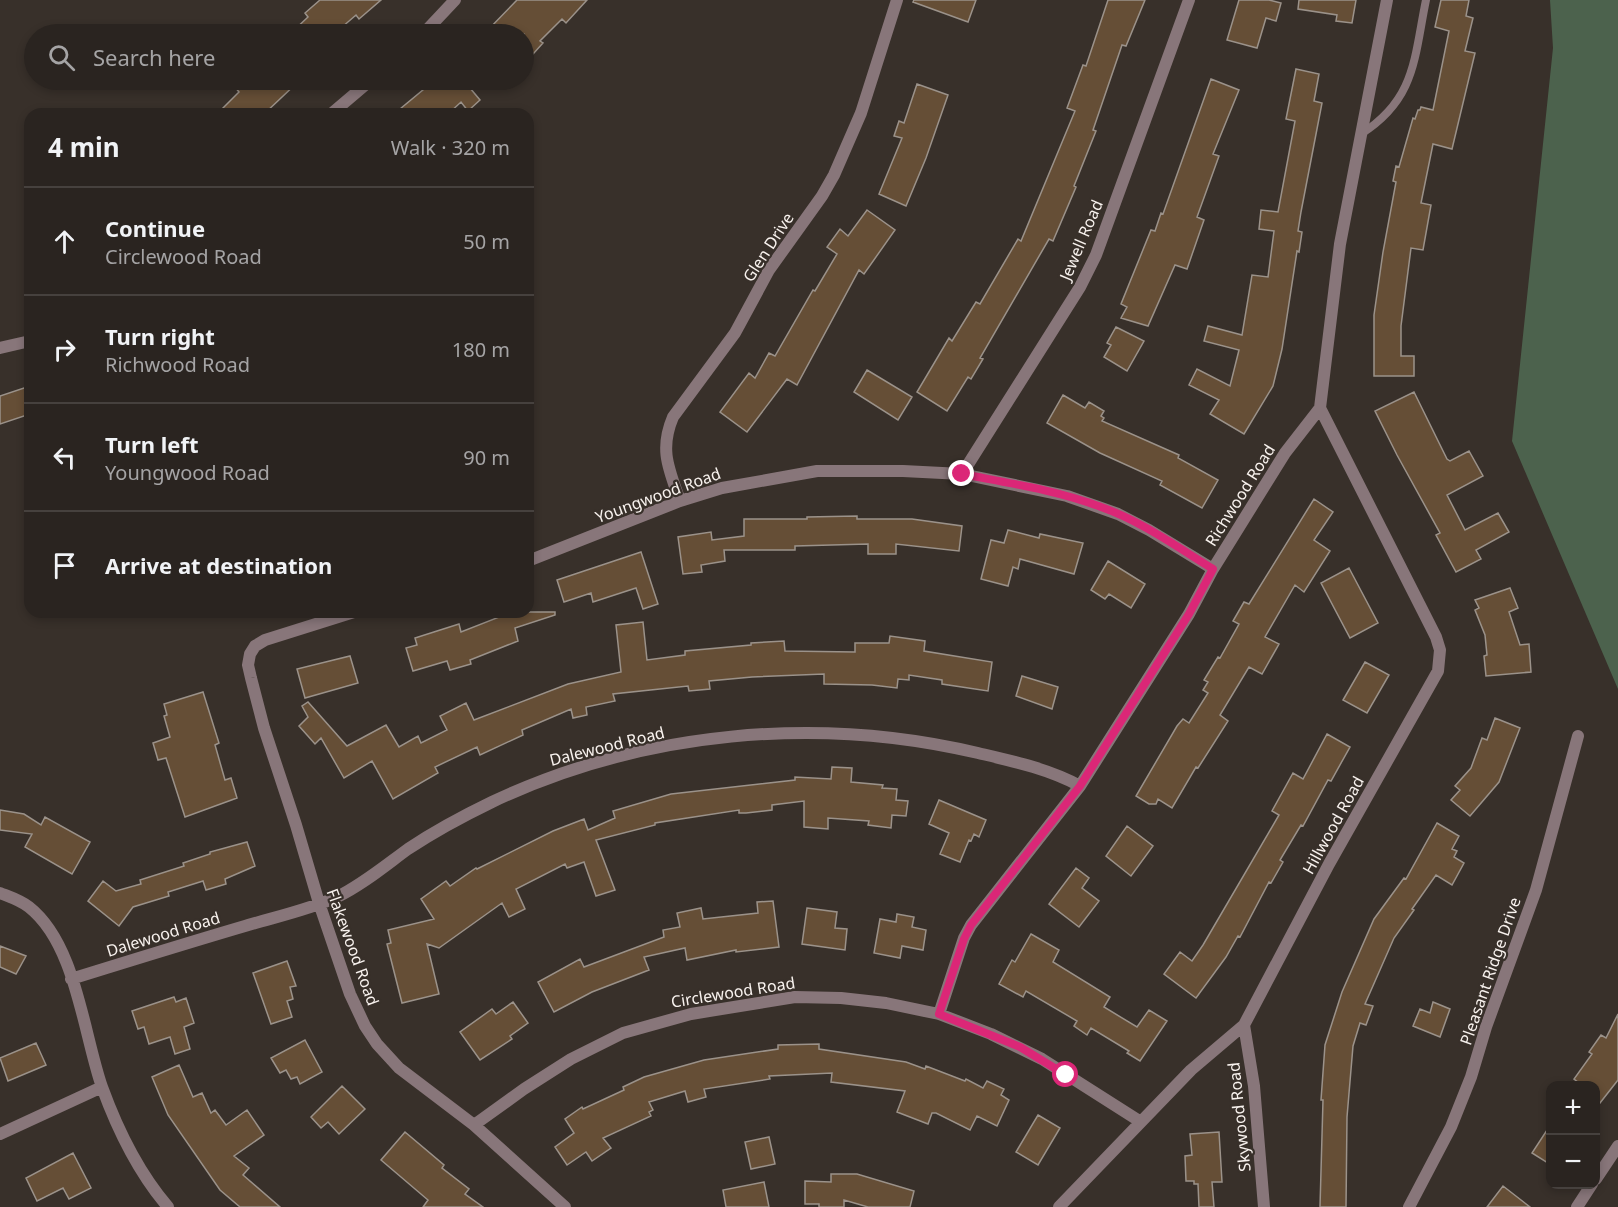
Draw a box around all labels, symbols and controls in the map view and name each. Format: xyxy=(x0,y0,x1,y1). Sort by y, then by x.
search box xyxy=(24,24,534,90)
icon: search xyxy=(45,41,78,74)
text: Search here xyxy=(93,42,215,72)
text: 4 min xyxy=(48,129,120,165)
text: Walk · 320 m xyxy=(391,134,510,161)
street label: Jewell Road xyxy=(1053,196,1108,286)
street label: Glen Drive xyxy=(737,208,799,286)
text: Continue xyxy=(105,213,205,243)
icon: ahead xyxy=(48,225,81,258)
text: 50 m xyxy=(463,228,510,255)
text: Circlewood Road xyxy=(105,243,262,270)
text: Turn right xyxy=(105,321,215,351)
icon: right xyxy=(48,333,81,366)
text: 180 m xyxy=(452,336,510,363)
text: Richwood Road xyxy=(105,351,250,378)
text: Turn left xyxy=(105,429,199,459)
street label: Richwood Road xyxy=(1200,440,1280,550)
icon: left xyxy=(48,441,81,474)
text: 90 m xyxy=(463,444,510,471)
text: Youngwood Road xyxy=(105,459,270,486)
route end xyxy=(948,460,974,486)
street label: Youngwood Road xyxy=(592,462,724,528)
icon: arrive xyxy=(48,549,81,582)
text: Arrive at destination xyxy=(105,550,332,580)
street label: Dalewood Road xyxy=(547,721,667,771)
street label: Hillwood Road xyxy=(1297,772,1369,878)
street label: Flakewood Road xyxy=(322,885,384,1009)
street label: Pleasant Ridge Drive xyxy=(1454,894,1526,1048)
street label: Dalewood Road xyxy=(103,906,223,962)
street label: Circlewood Road xyxy=(669,971,797,1013)
route start xyxy=(1052,1061,1078,1087)
street label: Skywood Road xyxy=(1222,1061,1256,1173)
map controls xyxy=(1546,1081,1600,1189)
button: + xyxy=(1546,1081,1600,1135)
button: − xyxy=(1546,1135,1600,1189)

